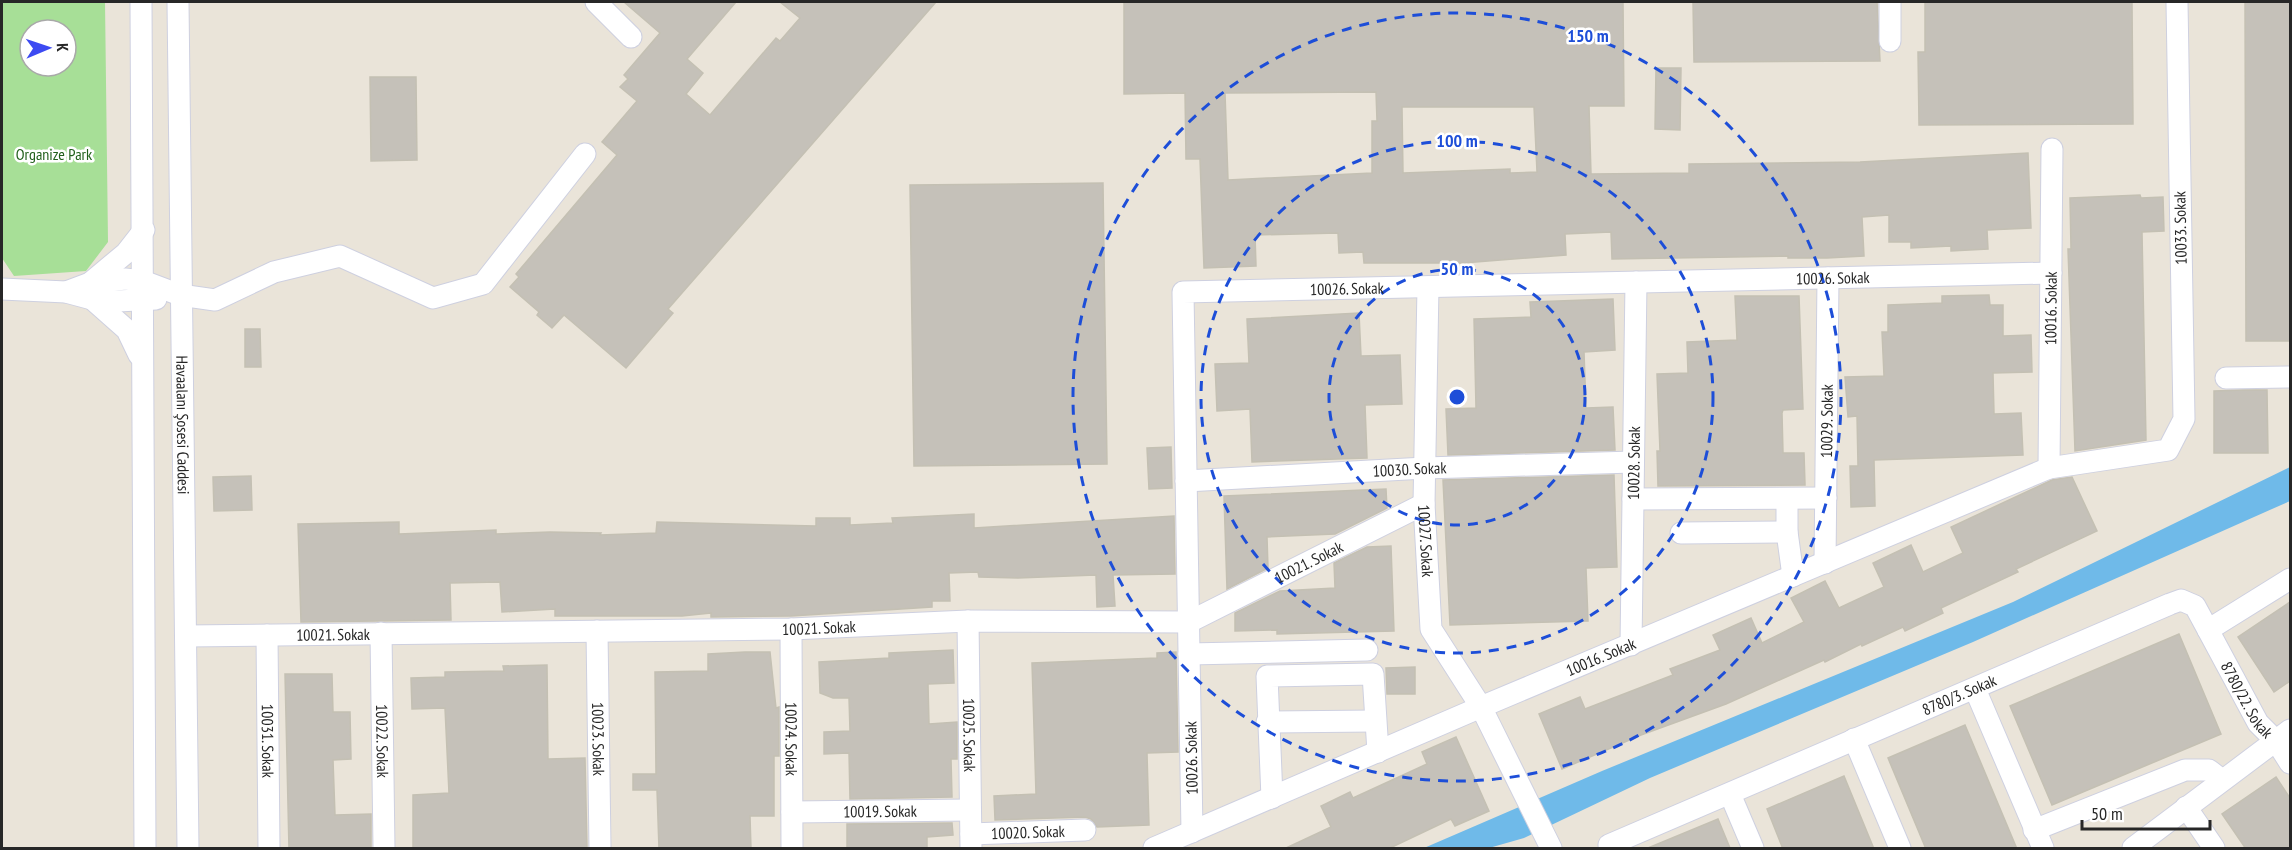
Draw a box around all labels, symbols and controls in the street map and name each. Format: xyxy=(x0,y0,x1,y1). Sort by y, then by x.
north arrow xyxy=(18,18,78,78)
text: 150 m xyxy=(1567,24,1609,47)
text: K xyxy=(53,43,73,53)
text: 100 m xyxy=(1436,129,1478,152)
park label: Organize Park xyxy=(16,144,93,164)
street label: 10033. Sokak xyxy=(2169,190,2191,265)
text: 50 m xyxy=(1441,257,1473,280)
street label: 10026. Sokak xyxy=(1796,267,1871,289)
street label: 10016. Sokak xyxy=(2040,271,2061,345)
street label: 10026. Sokak xyxy=(1310,278,1385,299)
street label: Havaalanı Şosesi Caddesi xyxy=(172,355,194,495)
street label: 10029. Sokak xyxy=(1816,383,1837,458)
centre of rings xyxy=(1447,387,1467,407)
street label: 10028. Sokak xyxy=(1623,425,1644,500)
street label: 10030. Sokak xyxy=(1372,457,1448,481)
street label: 10027. Sokak xyxy=(1414,504,1438,578)
street label: 10021. Sokak xyxy=(1271,536,1347,587)
street label: 10021. Sokak xyxy=(782,616,857,639)
street label: 10021. Sokak xyxy=(296,624,371,645)
street label: 10016. Sokak xyxy=(1563,633,1639,680)
street label: 8780/22. Sokak xyxy=(2217,658,2278,743)
street label: 8780/3. Sokak xyxy=(1919,670,2000,719)
street label: 10025. Sokak xyxy=(959,698,980,773)
street label: 10023. Sokak xyxy=(588,702,609,777)
street label: 10024. Sokak xyxy=(781,702,802,777)
street label: 10031. Sokak xyxy=(258,704,278,779)
street label: 10022. Sokak xyxy=(372,704,393,779)
street label: 10026. Sokak xyxy=(1180,720,1202,795)
scale bar xyxy=(2082,793,2210,831)
street label: 10019. Sokak xyxy=(843,801,918,821)
text: 50 m xyxy=(2091,802,2123,825)
street label: 10020. Sokak xyxy=(991,821,1066,843)

